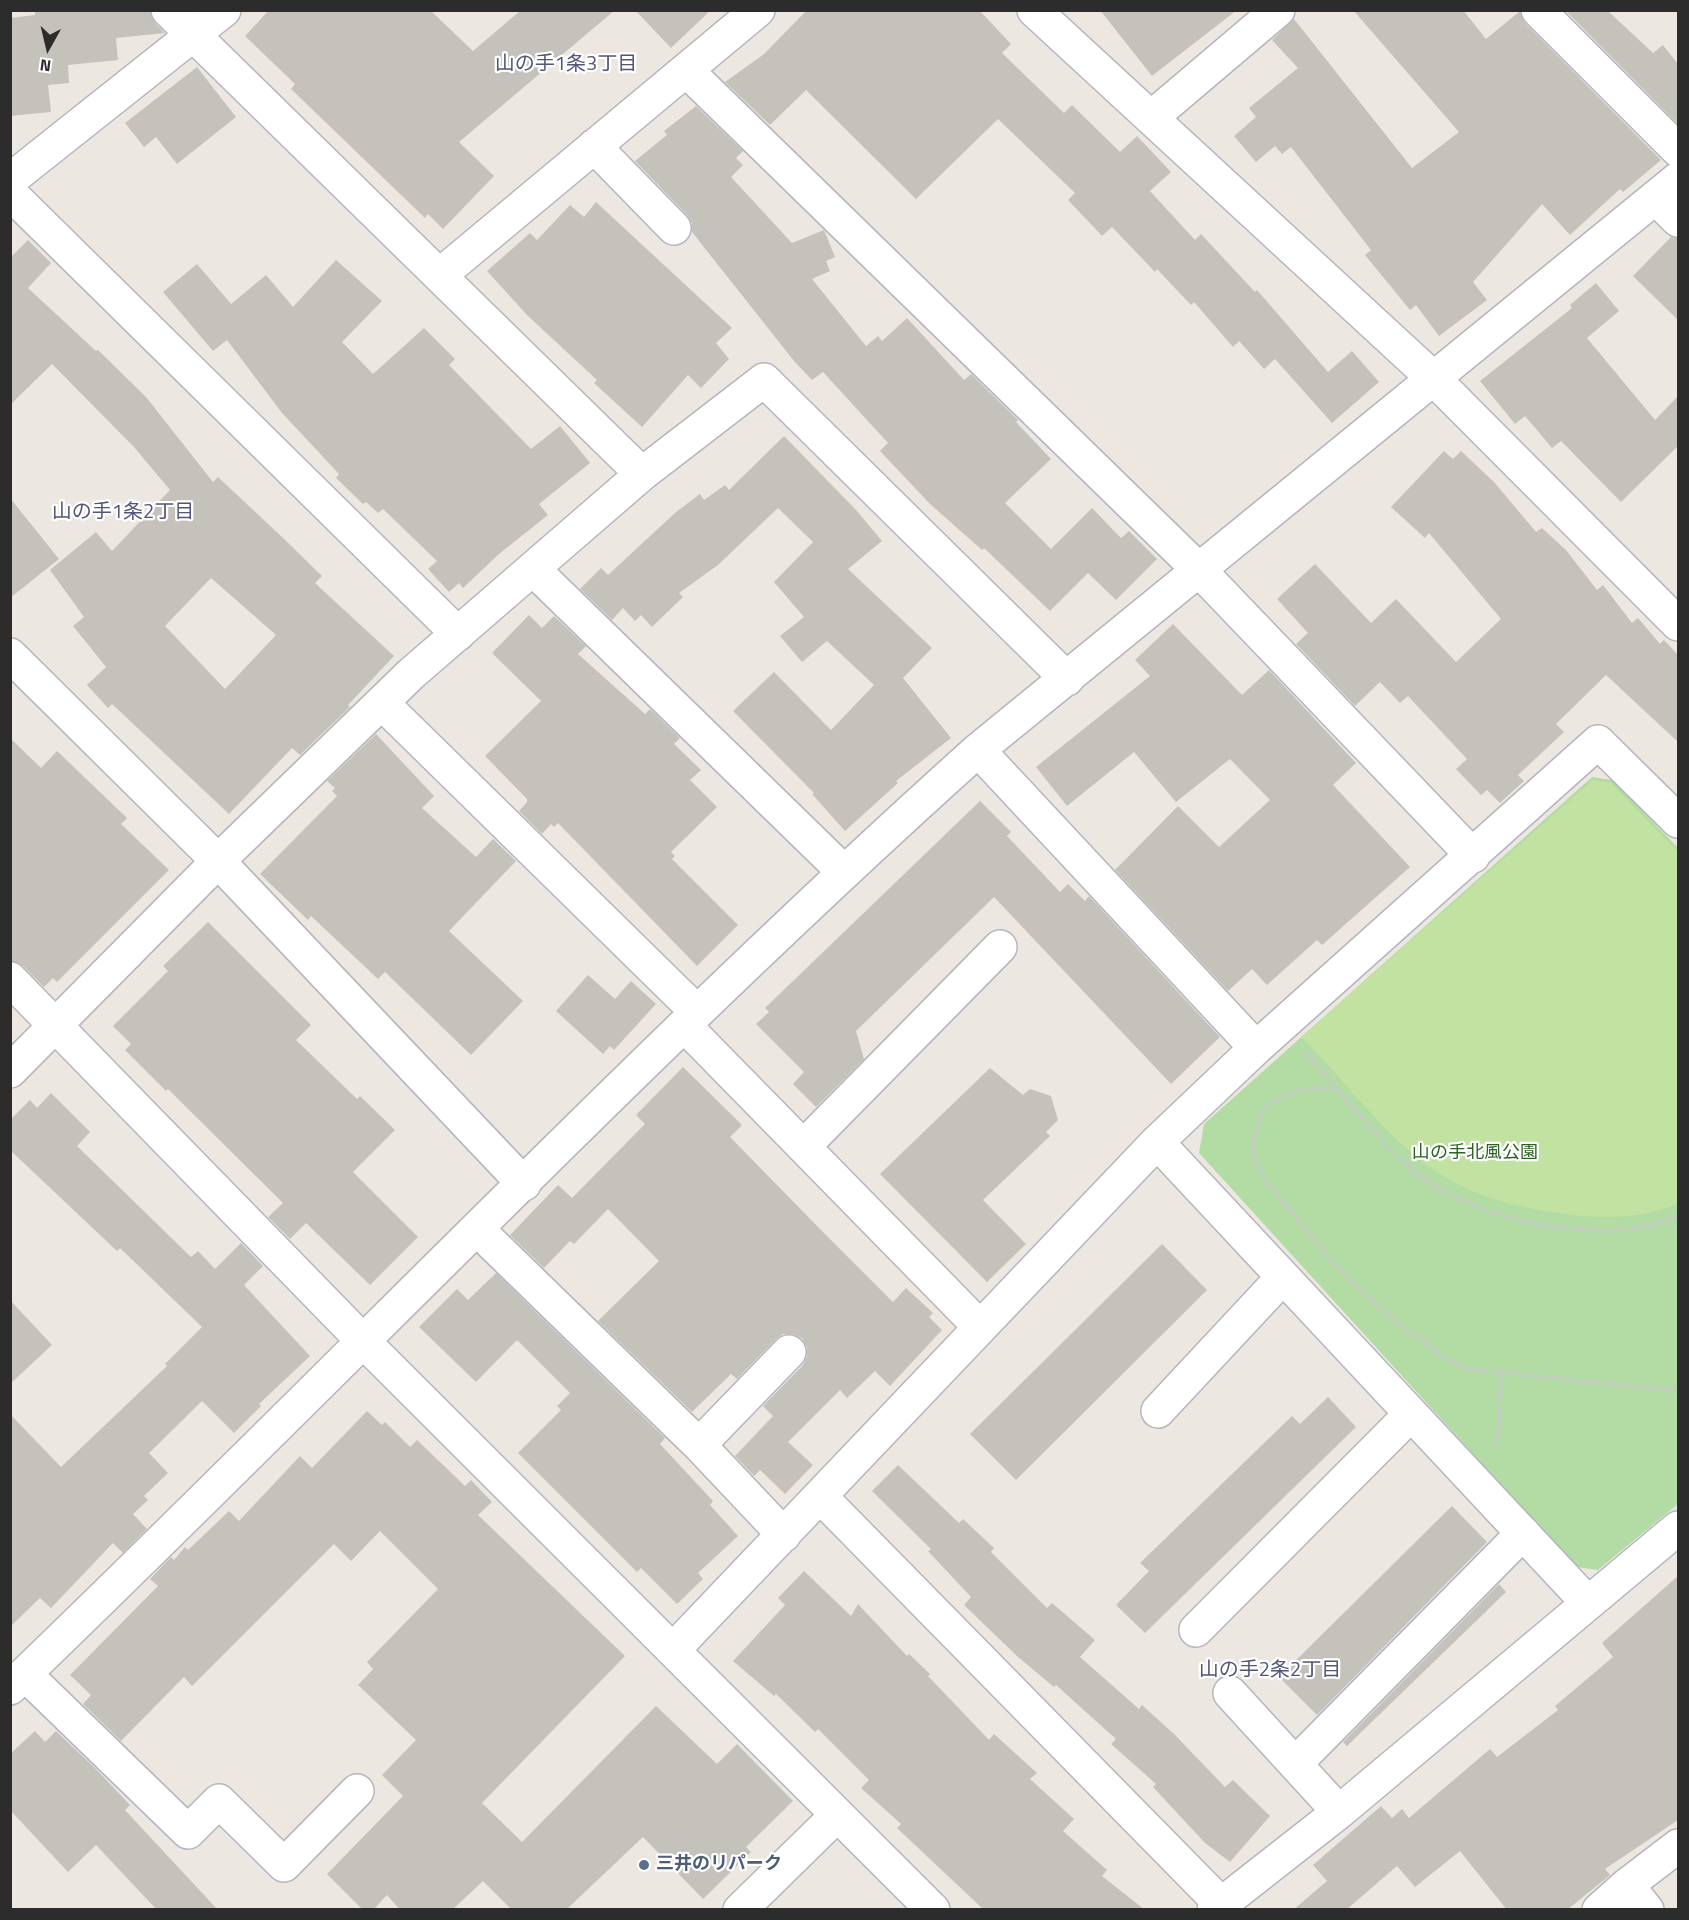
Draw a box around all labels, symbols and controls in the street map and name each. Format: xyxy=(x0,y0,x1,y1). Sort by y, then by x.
north arrow xyxy=(18,18,78,78)
text: N xyxy=(38,53,53,78)
district label: 山の手1条3丁目 xyxy=(495,53,637,77)
district label: 山の手1条2丁目 xyxy=(52,501,194,525)
park label: 山の手北風公園 xyxy=(1412,1143,1538,1165)
district label: 山の手2条2丁目 xyxy=(1199,1659,1341,1683)
place label: 三井のリパーク xyxy=(656,1854,782,1876)
marker: 三井のリパーク xyxy=(637,1858,651,1872)

